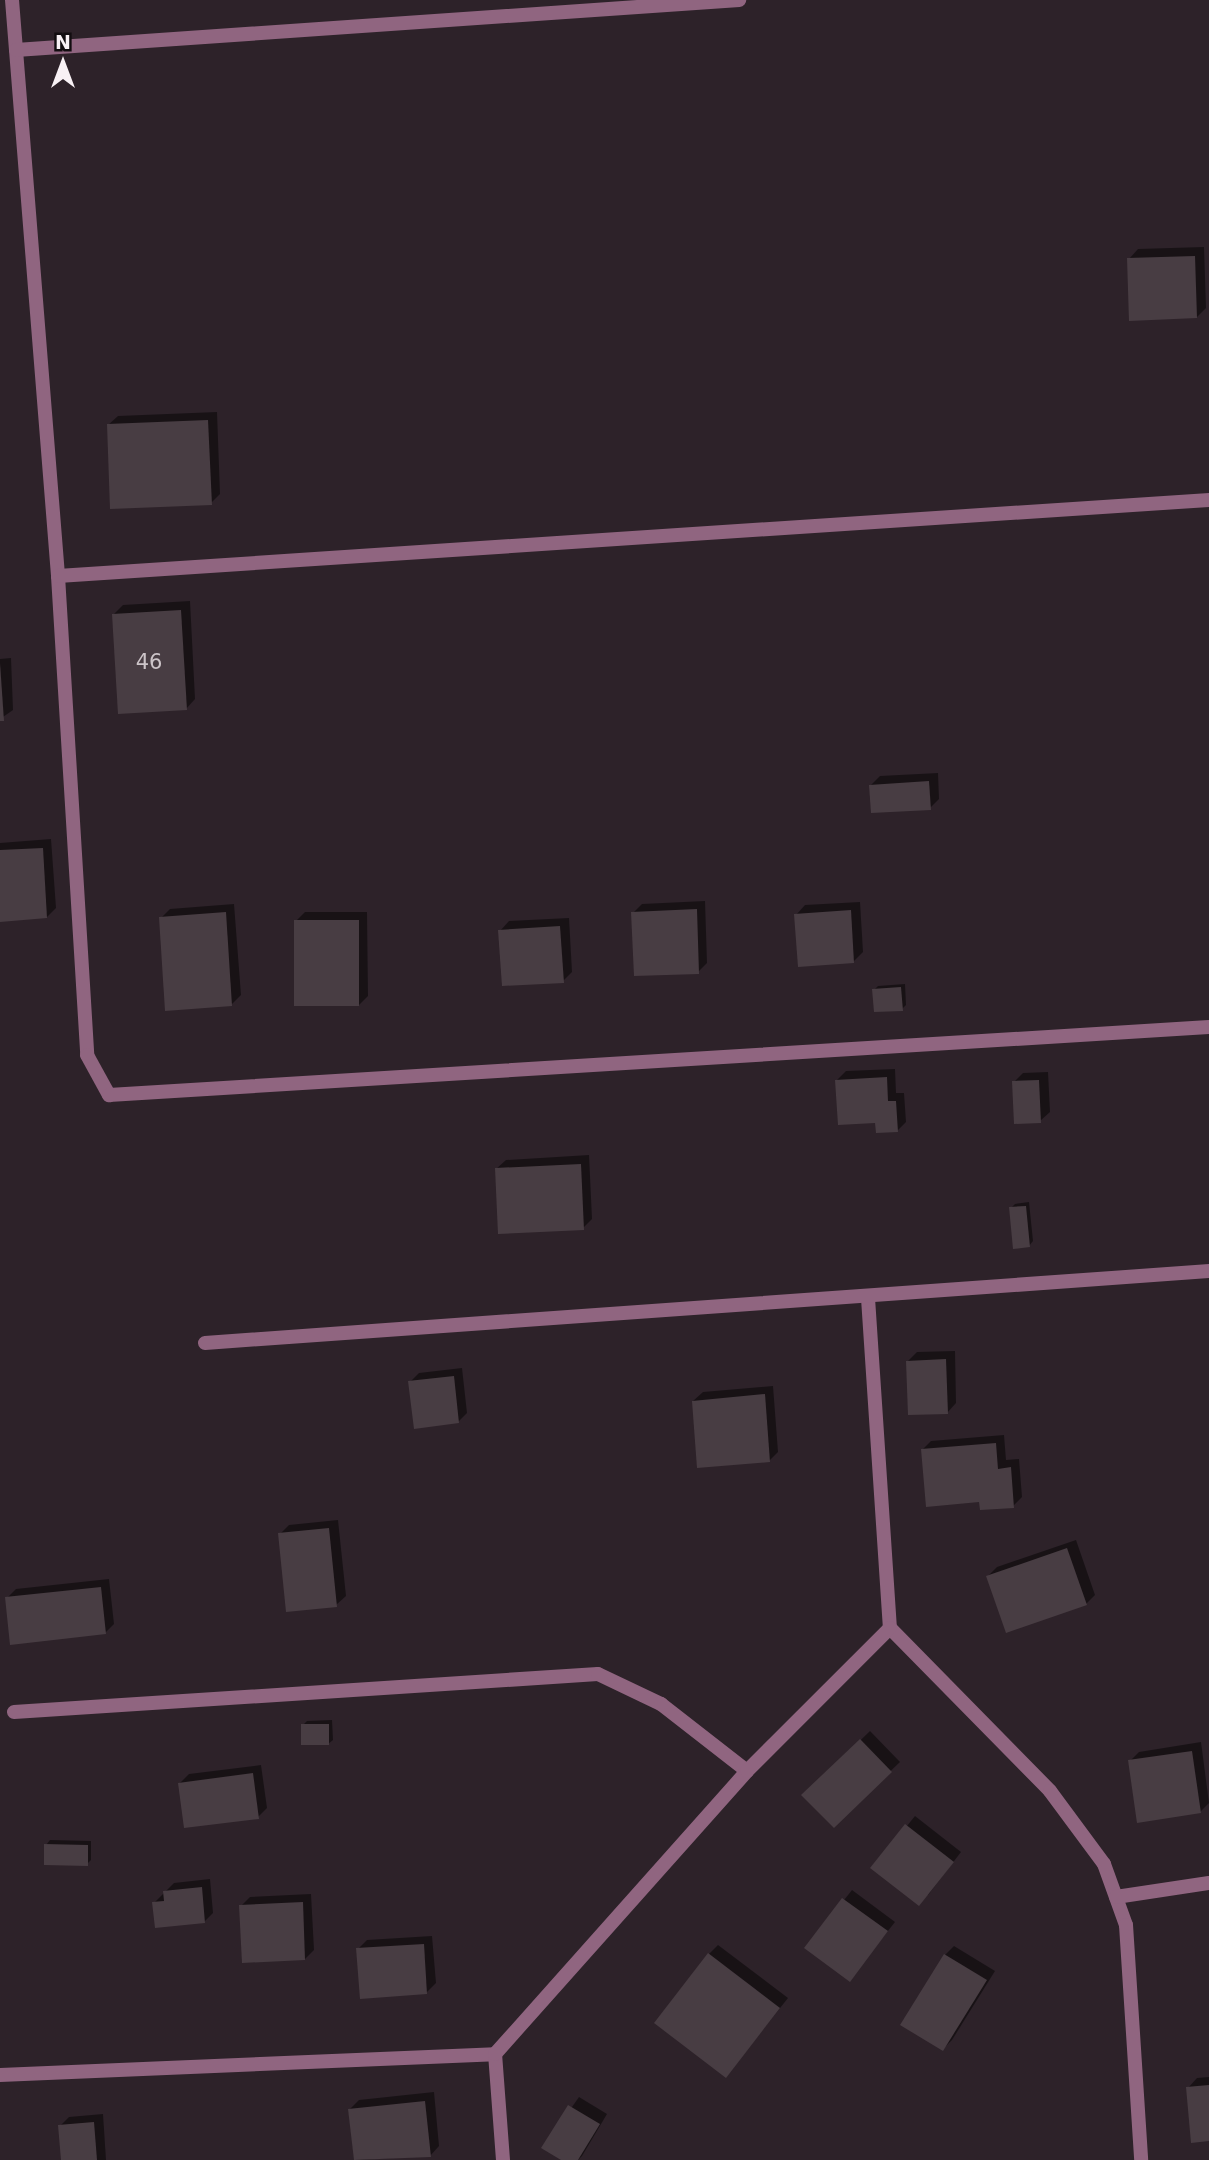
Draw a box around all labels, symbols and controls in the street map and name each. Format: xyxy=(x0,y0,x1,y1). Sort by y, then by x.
north arrow xyxy=(28,28,98,98)
text: N xyxy=(55,31,71,53)
house number: 46 xyxy=(136,649,162,675)

